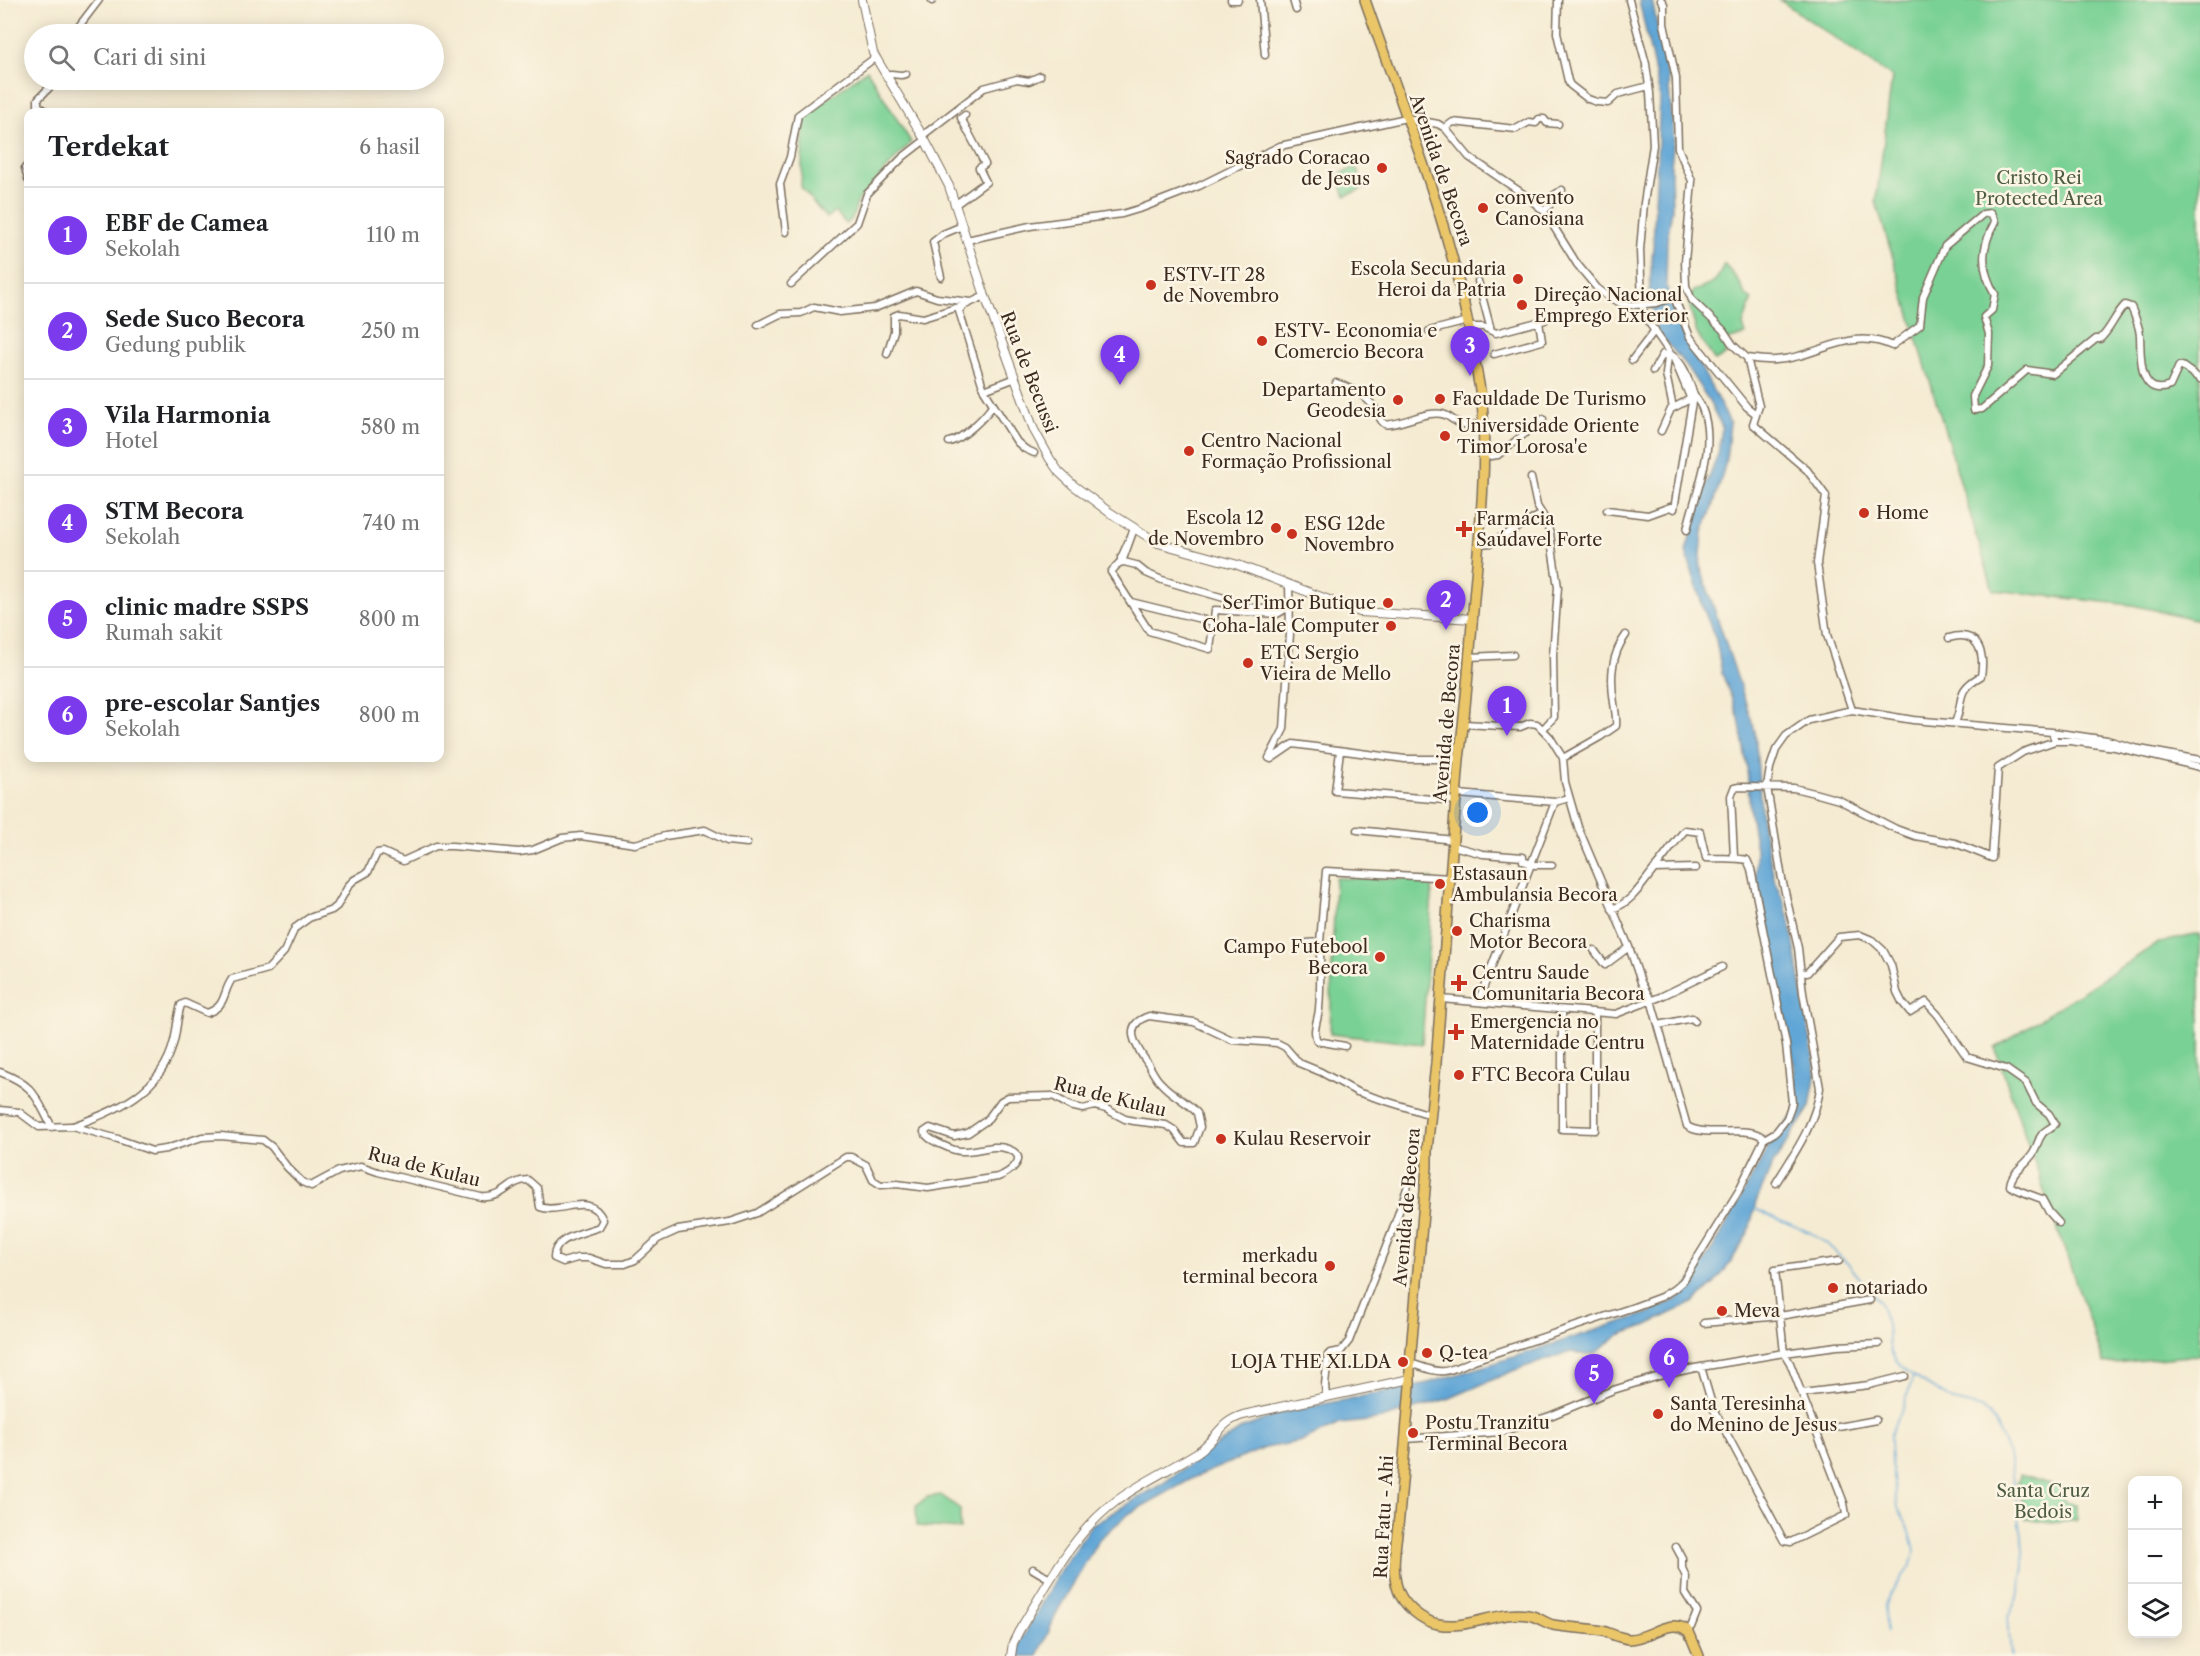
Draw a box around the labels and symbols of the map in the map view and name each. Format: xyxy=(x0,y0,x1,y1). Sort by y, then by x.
street label: Avenida de Becora xyxy=(1404,90,1477,249)
place label: Sagrado Coracao de Jesus xyxy=(1225,147,1370,190)
marker: Sagrado Coracao de Jesus xyxy=(1375,161,1389,175)
park label: Cristo Rei Protected Area xyxy=(1975,167,2103,210)
place label: convento Canosiana xyxy=(1495,187,1585,230)
marker: convento Canosiana xyxy=(1476,201,1490,215)
place label: Escola Secundaria Heroi da Patria xyxy=(1350,258,1506,301)
place label: ESTV-IT 28 de Novembro xyxy=(1163,264,1279,307)
marker: Escola Secundaria Heroi da Patria xyxy=(1511,272,1525,286)
marker: ESTV-IT 28 de Novembro xyxy=(1144,278,1158,292)
place label: Direção Nacional Emprego Exterior xyxy=(1534,284,1688,327)
marker: Direção Nacional Emprego Exterior xyxy=(1515,298,1529,312)
street label: Rua de Becussi xyxy=(996,308,1062,436)
place label: ESTV- Economia e Comercio Becora xyxy=(1274,320,1437,363)
pin: 3 xyxy=(1450,326,1490,376)
marker: ESTV- Economia e Comercio Becora xyxy=(1255,334,1269,348)
pin: 4 xyxy=(1100,336,1140,385)
place label: Departamento Geodesia xyxy=(1262,379,1386,422)
place label: Faculdade De Turismo xyxy=(1452,388,1646,410)
marker: Faculdade De Turismo xyxy=(1433,392,1447,406)
marker: Departamento Geodesia xyxy=(1391,393,1405,407)
place label: Universidade Oriente Timor Lorosa'e xyxy=(1457,415,1639,458)
marker: Universidade Oriente Timor Lorosa'e xyxy=(1438,429,1452,443)
place label: Centro Nacional Formação Profissional xyxy=(1201,430,1392,473)
marker: Centro Nacional Formação Profissional xyxy=(1182,444,1196,458)
place label: Home xyxy=(1876,502,1929,524)
marker: Home xyxy=(1857,506,1871,520)
place label: Escola 12 de Novembro xyxy=(1148,507,1264,550)
place label: Farmácia Saúdavel Forte xyxy=(1476,508,1602,551)
place label: ESG 12de Novembro xyxy=(1304,513,1394,556)
marker: Escola 12 de Novembro xyxy=(1269,521,1283,535)
marker: Farmácia Saúdavel Forte xyxy=(1457,522,1471,536)
marker: ESG 12de Novembro xyxy=(1285,527,1299,541)
pin: 2 xyxy=(1426,580,1466,630)
place label: SerTimor Butique xyxy=(1222,592,1376,614)
marker: SerTimor Butique xyxy=(1381,596,1395,610)
place label: Coha-lale Computer xyxy=(1202,615,1379,637)
marker: Coha-lale Computer xyxy=(1384,619,1398,633)
place label: ETC Sergio Vieira de Mello xyxy=(1259,642,1391,685)
street label: Avenida de Becora xyxy=(1429,642,1465,804)
marker: ETC Sergio Vieira de Mello xyxy=(1241,656,1255,670)
pin: 1 xyxy=(1488,686,1526,736)
your location xyxy=(1463,798,1492,827)
place label: Estasaun Ambulansia Becora xyxy=(1451,863,1618,906)
marker: Estasaun Ambulansia Becora xyxy=(1433,877,1447,891)
place label: Charisma Motor Becora xyxy=(1469,910,1588,953)
marker: Charisma Motor Becora xyxy=(1450,924,1464,938)
place label: Campo Futebool Becora xyxy=(1223,936,1368,979)
marker: Campo Futebool Becora xyxy=(1373,950,1387,964)
place label: Centru Saude Comunitaria Becora xyxy=(1472,962,1645,1005)
marker: Centru Saude Comunitaria Becora xyxy=(1450,974,1468,992)
place label: Emergencia no Maternidade Centru xyxy=(1470,1011,1645,1054)
marker: Emergencia no Maternidade Centru xyxy=(1447,1023,1465,1041)
place label: FTC Becora Culau xyxy=(1471,1064,1630,1086)
marker: FTC Becora Culau xyxy=(1452,1068,1466,1082)
street label: Rua de Kulau xyxy=(1051,1072,1169,1122)
street label: Avenida de Becora xyxy=(1389,1126,1425,1288)
place label: Kulau Reservoir xyxy=(1233,1128,1371,1150)
marker: Kulau Reservoir xyxy=(1214,1132,1228,1146)
street label: Rua de Kulau xyxy=(365,1142,483,1192)
place label: merkadu terminal becora xyxy=(1182,1245,1318,1288)
marker: merkadu terminal becora xyxy=(1323,1259,1337,1273)
place label: notariado xyxy=(1845,1277,1928,1299)
marker: notariado xyxy=(1826,1281,1840,1295)
place label: Meva xyxy=(1734,1300,1781,1322)
marker: Meva xyxy=(1715,1304,1729,1318)
pin: 6 xyxy=(1650,1338,1688,1388)
place label: Q-tea xyxy=(1439,1342,1489,1364)
marker: Q-tea xyxy=(1420,1346,1434,1360)
place label: LOJA THE XI.LDA xyxy=(1230,1351,1392,1373)
pin: 5 xyxy=(1574,1354,1614,1404)
marker: LOJA THE XI.LDA xyxy=(1396,1355,1410,1369)
place label: Santa Teresinha do Menino de Jesus xyxy=(1670,1393,1837,1436)
marker: Santa Teresinha do Menino de Jesus xyxy=(1651,1407,1665,1421)
place label: Postu Tranzitu Terminal Becora xyxy=(1425,1412,1568,1455)
marker: Postu Tranzitu Terminal Becora xyxy=(1406,1426,1420,1440)
street label: Rua Fatu - Ahi xyxy=(1370,1454,1398,1579)
park label: Santa Cruz Bedois xyxy=(1996,1480,2090,1523)

